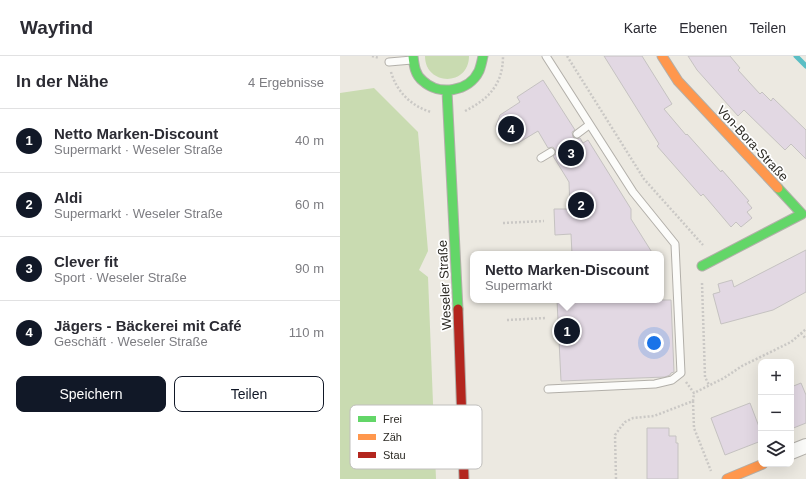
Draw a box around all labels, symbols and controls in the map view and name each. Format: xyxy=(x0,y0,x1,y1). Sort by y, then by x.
text: Wayfind xyxy=(20,17,93,38)
text: Karte xyxy=(624,20,657,36)
text: Ebenen xyxy=(679,20,727,36)
text: Teilen xyxy=(749,20,786,36)
text: In der Nähe xyxy=(16,72,109,91)
text: 4 Ergebnisse xyxy=(248,75,324,90)
street label: Von-Bora-Straße xyxy=(714,103,791,184)
pin: 4 xyxy=(498,114,524,144)
text: Netto Marken-Discount xyxy=(54,125,218,142)
text: 1 xyxy=(25,133,33,148)
text: 40 m xyxy=(295,133,324,148)
pin: 3 xyxy=(558,138,584,168)
text: Supermarkt · Weseler Straße xyxy=(54,142,223,157)
text: Aldi xyxy=(54,189,82,206)
pin: 2 xyxy=(568,190,594,220)
text: 2 xyxy=(25,197,33,212)
text: 60 m xyxy=(295,197,324,212)
text: Supermarkt · Weseler Straße xyxy=(54,206,223,221)
street label: Weseler Straße xyxy=(435,240,454,330)
popup xyxy=(470,251,664,303)
text: Clever fit xyxy=(54,253,118,270)
text: 3 xyxy=(25,261,33,276)
text: 90 m xyxy=(295,261,324,276)
text: Netto Marken-Discount xyxy=(485,261,649,278)
text: Sport · Weseler Straße xyxy=(54,270,187,285)
text: Supermarkt xyxy=(485,278,552,293)
pin: 1 xyxy=(554,316,580,346)
text: Jägers - Bäckerei mit Café xyxy=(54,317,242,334)
text: 4 xyxy=(25,325,33,340)
text: 110 m xyxy=(289,325,324,340)
your location xyxy=(644,333,664,353)
text: Geschäft · Weseler Straße xyxy=(54,334,208,349)
map controls xyxy=(758,359,794,467)
button: + xyxy=(758,359,794,395)
button: Speichern xyxy=(16,376,166,412)
button: Teilen xyxy=(174,376,324,412)
button: − xyxy=(758,395,794,431)
legend xyxy=(350,405,482,469)
text: Frei xyxy=(383,413,402,425)
text: Zäh xyxy=(383,431,402,443)
button: layers xyxy=(758,431,794,467)
text: Stau xyxy=(383,449,406,461)

